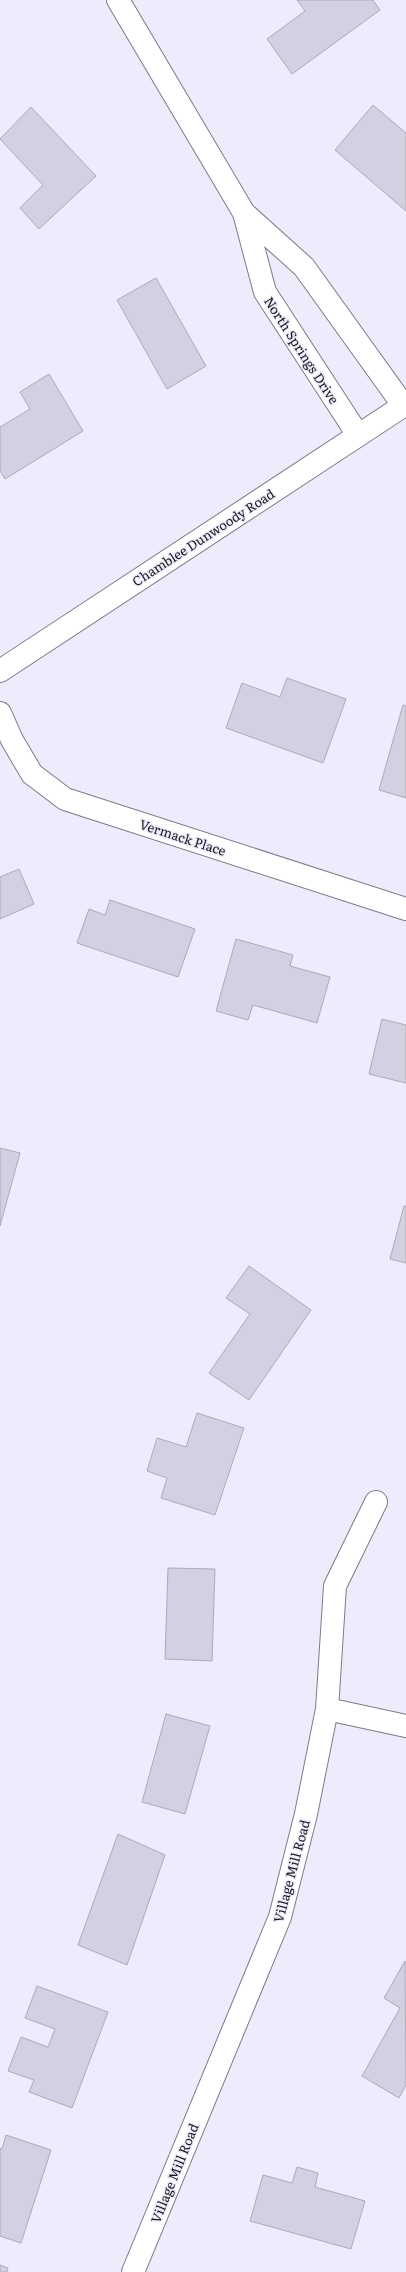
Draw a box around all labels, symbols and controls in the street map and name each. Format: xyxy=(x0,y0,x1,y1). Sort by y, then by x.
street label: North Springs Drive xyxy=(260,293,344,408)
street label: Chamblee Dunwoody Road xyxy=(128,484,278,590)
street label: Vermack Place xyxy=(137,814,229,860)
street label: Village Mill Road xyxy=(268,1817,314,1925)
street label: Village Mill Road xyxy=(145,2120,203,2226)

